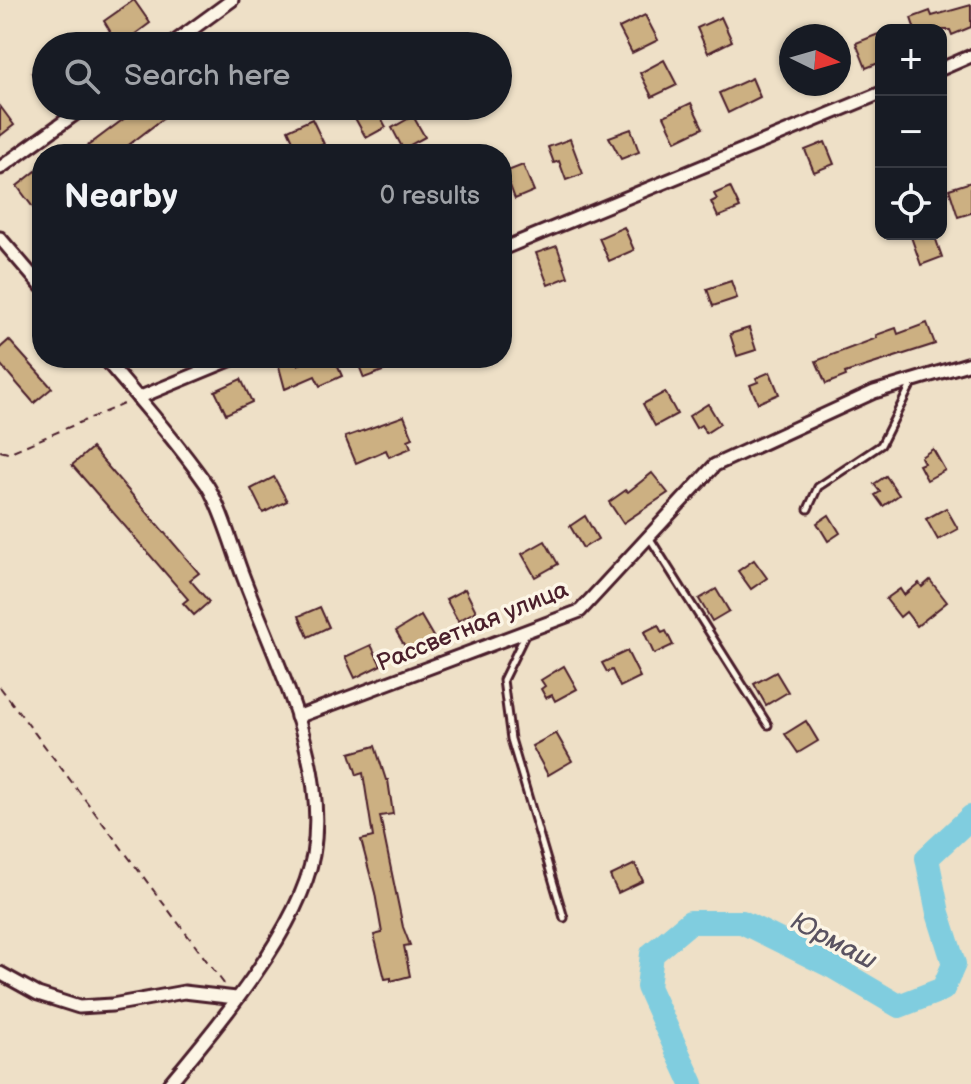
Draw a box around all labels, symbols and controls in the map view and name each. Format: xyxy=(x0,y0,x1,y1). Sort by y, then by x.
north arrow xyxy=(779,24,851,96)
map controls xyxy=(875,24,947,240)
button: + xyxy=(875,24,947,96)
search box xyxy=(32,32,512,120)
icon: search xyxy=(60,54,104,98)
text: Search here xyxy=(124,58,290,94)
button: − xyxy=(875,96,947,168)
button: locate xyxy=(875,168,947,240)
text: Nearby xyxy=(64,176,178,217)
text: 0 results xyxy=(380,181,480,212)
street label: Рассветная улица xyxy=(372,575,572,678)
water label: Юрмаш xyxy=(785,906,881,977)

